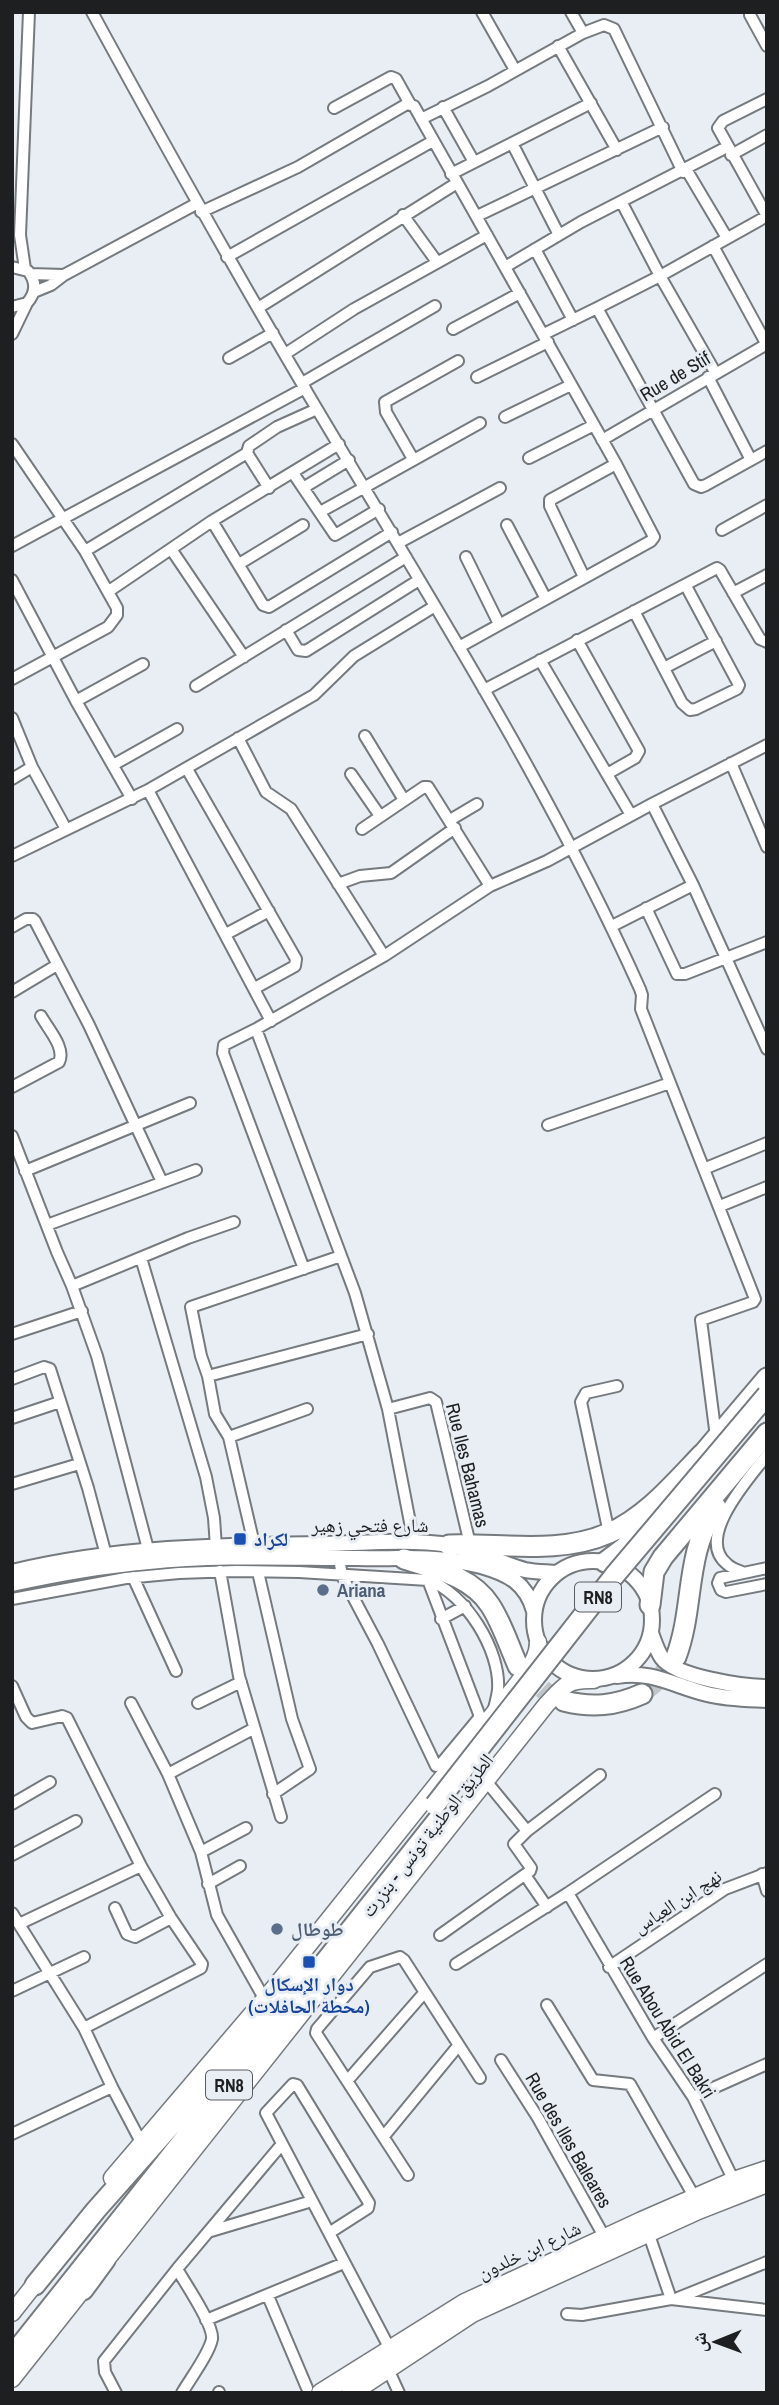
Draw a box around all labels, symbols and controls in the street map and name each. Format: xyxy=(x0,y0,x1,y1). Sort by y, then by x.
street label: Rue de Stif xyxy=(635,344,716,407)
street label: Rue Iles Bahamas xyxy=(440,1400,496,1530)
street label: شارع فتحي زهير xyxy=(311,1512,428,1541)
place label: لكراد xyxy=(254,1526,288,1552)
marker: لكراد xyxy=(232,1531,248,1547)
place label: Ariana xyxy=(337,1577,386,1603)
marker: Ariana xyxy=(315,1582,331,1598)
road number: RN8 xyxy=(575,1582,621,1612)
street label: الطريق الوطنية تونس - بنزرت xyxy=(355,1748,499,1922)
street label: نهج ابن العباس xyxy=(628,1863,726,1939)
place label: طوطال xyxy=(291,1916,344,1942)
marker: طوطال xyxy=(269,1921,285,1937)
street label: Rue Abou Abid El Bakri xyxy=(614,1951,722,2103)
marker: دوار الإسكال (محطة الحافلات) xyxy=(301,1954,317,1970)
place label: دوار الإسكال (محطة الحافلات) xyxy=(248,1971,370,2019)
street label: Rue des Iles Baleares xyxy=(520,2067,618,2213)
road number: RN8 xyxy=(206,2070,252,2099)
street label: شارع ابن خلدون xyxy=(473,2215,585,2285)
north arrow xyxy=(681,2307,751,2377)
text: ش xyxy=(686,2332,712,2353)

